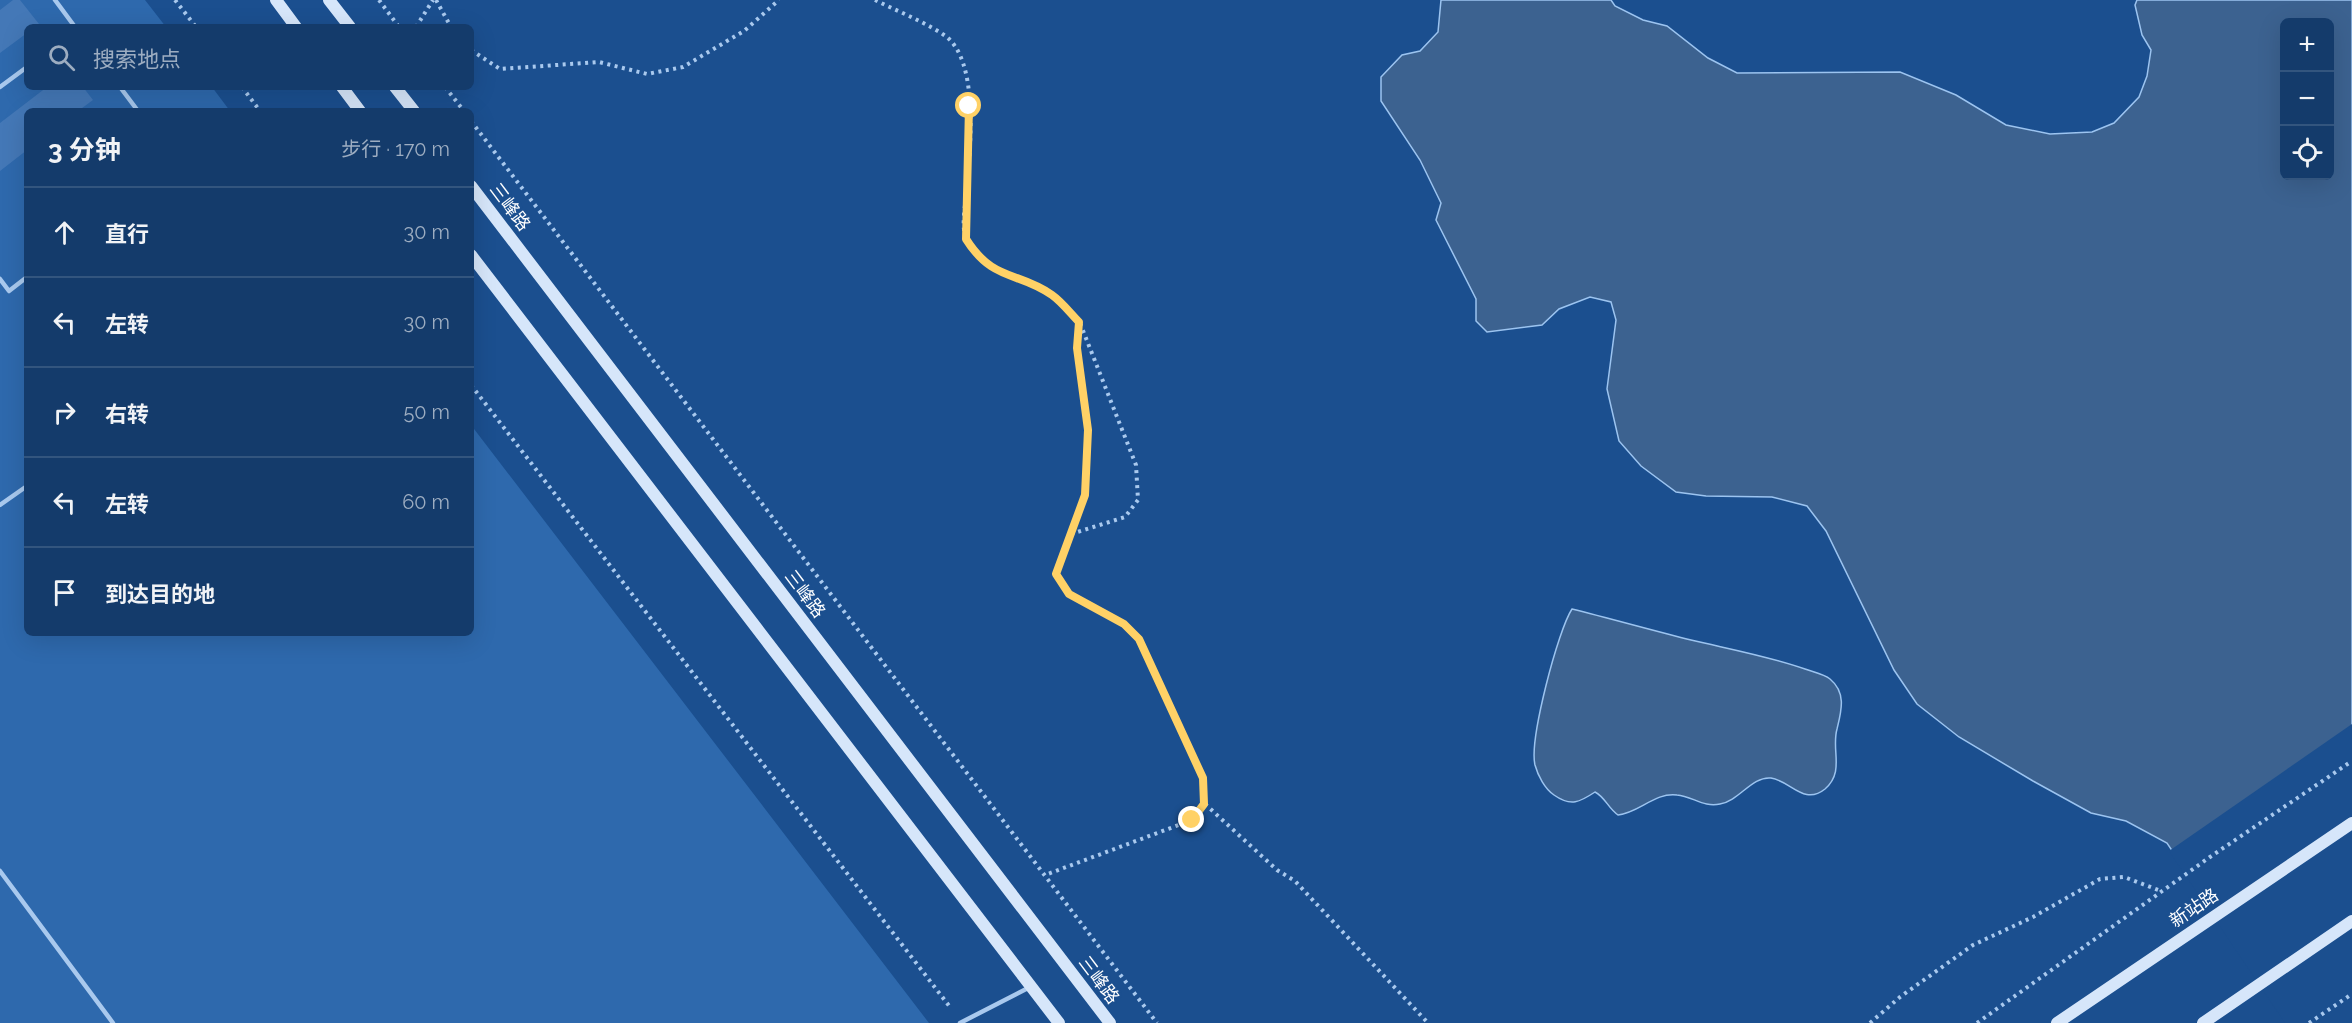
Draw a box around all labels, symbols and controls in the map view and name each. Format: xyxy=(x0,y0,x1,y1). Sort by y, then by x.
map controls xyxy=(2280,18,2334,180)
button: + xyxy=(2280,18,2334,72)
search box xyxy=(24,24,474,90)
icon: search xyxy=(45,41,78,74)
text: 搜索地点 xyxy=(93,46,181,72)
button: − xyxy=(2280,72,2334,126)
route start xyxy=(955,92,981,118)
button: locate xyxy=(2280,126,2334,180)
text: 3 分钟 xyxy=(48,135,121,165)
text: 步行 · 170 m xyxy=(341,137,450,161)
street label: 三峰路 xyxy=(486,179,535,235)
icon: ahead xyxy=(48,216,81,249)
text: 30 m xyxy=(404,220,450,244)
text: 直行 xyxy=(105,221,149,247)
icon: left xyxy=(48,306,81,339)
text: 30 m xyxy=(404,310,450,334)
text: 左转 xyxy=(105,311,149,337)
icon: right xyxy=(48,396,81,429)
text: 50 m xyxy=(403,400,450,424)
text: 右转 xyxy=(105,401,149,427)
icon: left xyxy=(48,486,81,519)
text: 60 m xyxy=(402,490,450,514)
text: 左转 xyxy=(105,491,149,517)
street label: 三峰路 xyxy=(781,566,830,622)
icon: arrive xyxy=(48,576,81,609)
text: 到达目的地 xyxy=(105,581,215,607)
route end xyxy=(1178,806,1204,832)
street label: 新站路 xyxy=(2165,884,2222,931)
street label: 三峰路 xyxy=(1075,952,1124,1008)

